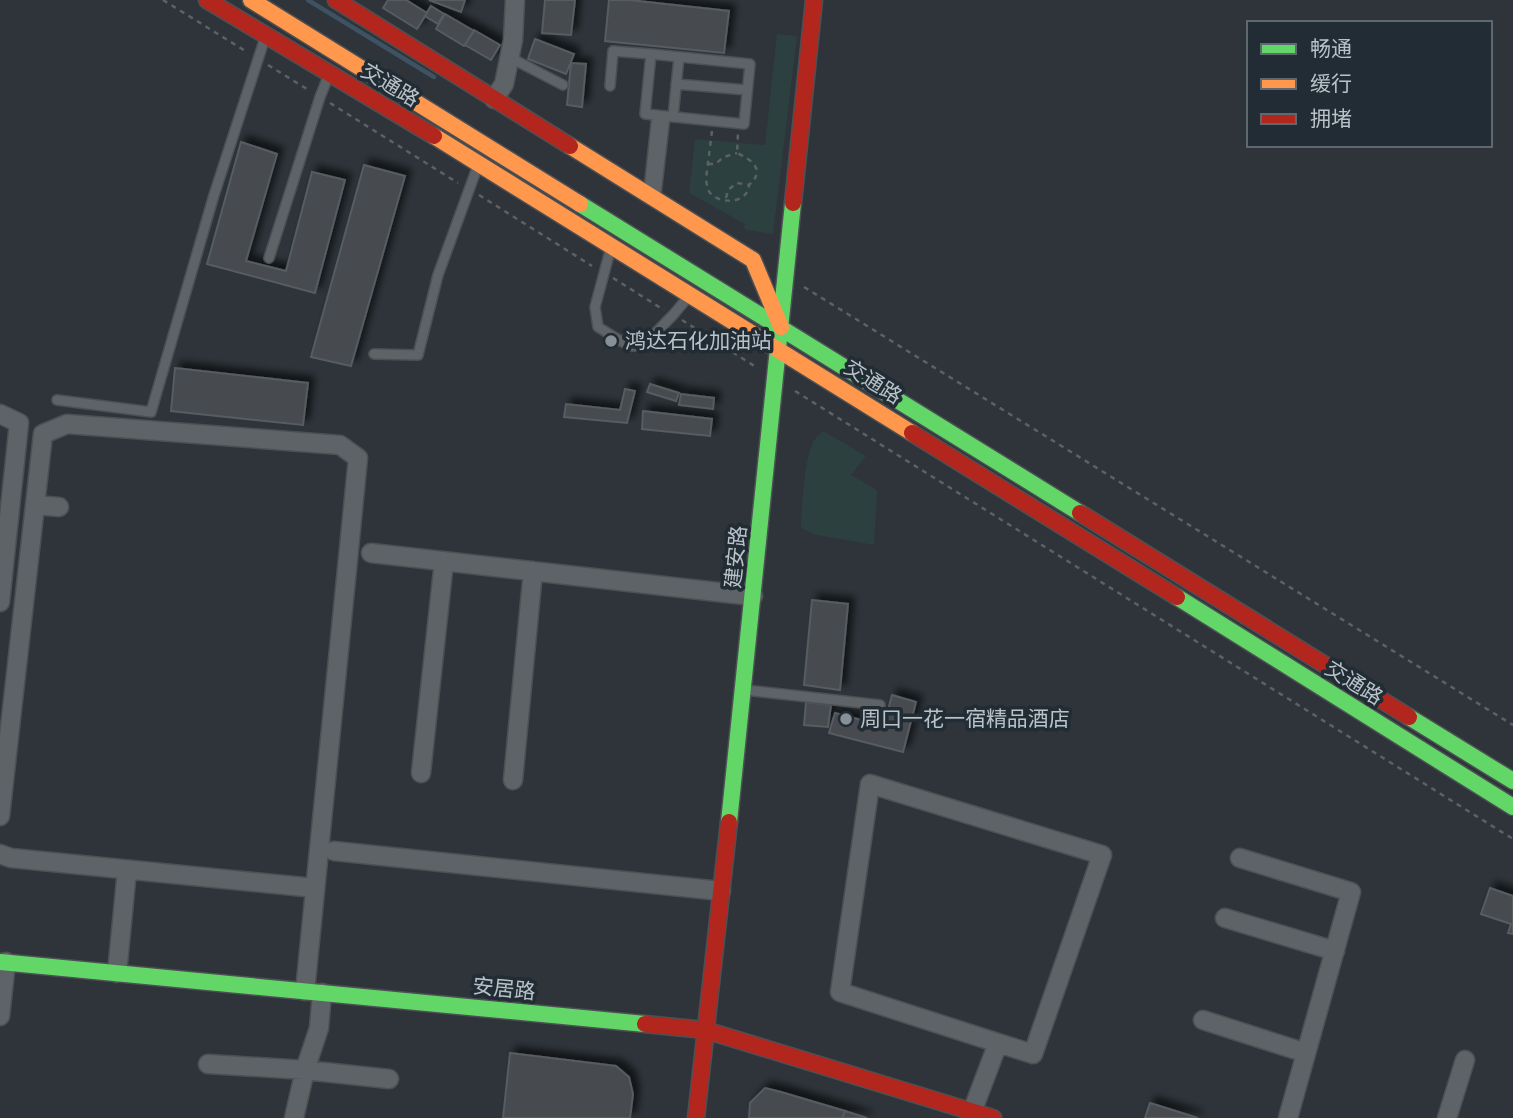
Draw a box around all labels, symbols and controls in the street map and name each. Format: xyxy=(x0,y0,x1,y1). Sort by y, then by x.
legend xyxy=(1247,21,1492,147)
text: 畅通 xyxy=(1310,35,1352,61)
street label: 交通路 xyxy=(357,57,424,112)
text: 缓行 xyxy=(1310,70,1352,96)
text: 拥堵 xyxy=(1310,105,1352,131)
place label: 鸿达石化加油站 xyxy=(625,327,772,353)
marker: 鸿达石化加油站 xyxy=(603,333,619,349)
street label: 交通路 xyxy=(840,353,907,409)
street label: 建安路 xyxy=(719,524,751,590)
street label: 交通路 xyxy=(1321,654,1388,710)
place label: 周口一花一宿精品酒店 xyxy=(860,705,1070,731)
marker: 周口一花一宿精品酒店 xyxy=(838,711,854,727)
street label: 安居路 xyxy=(471,972,537,1004)

